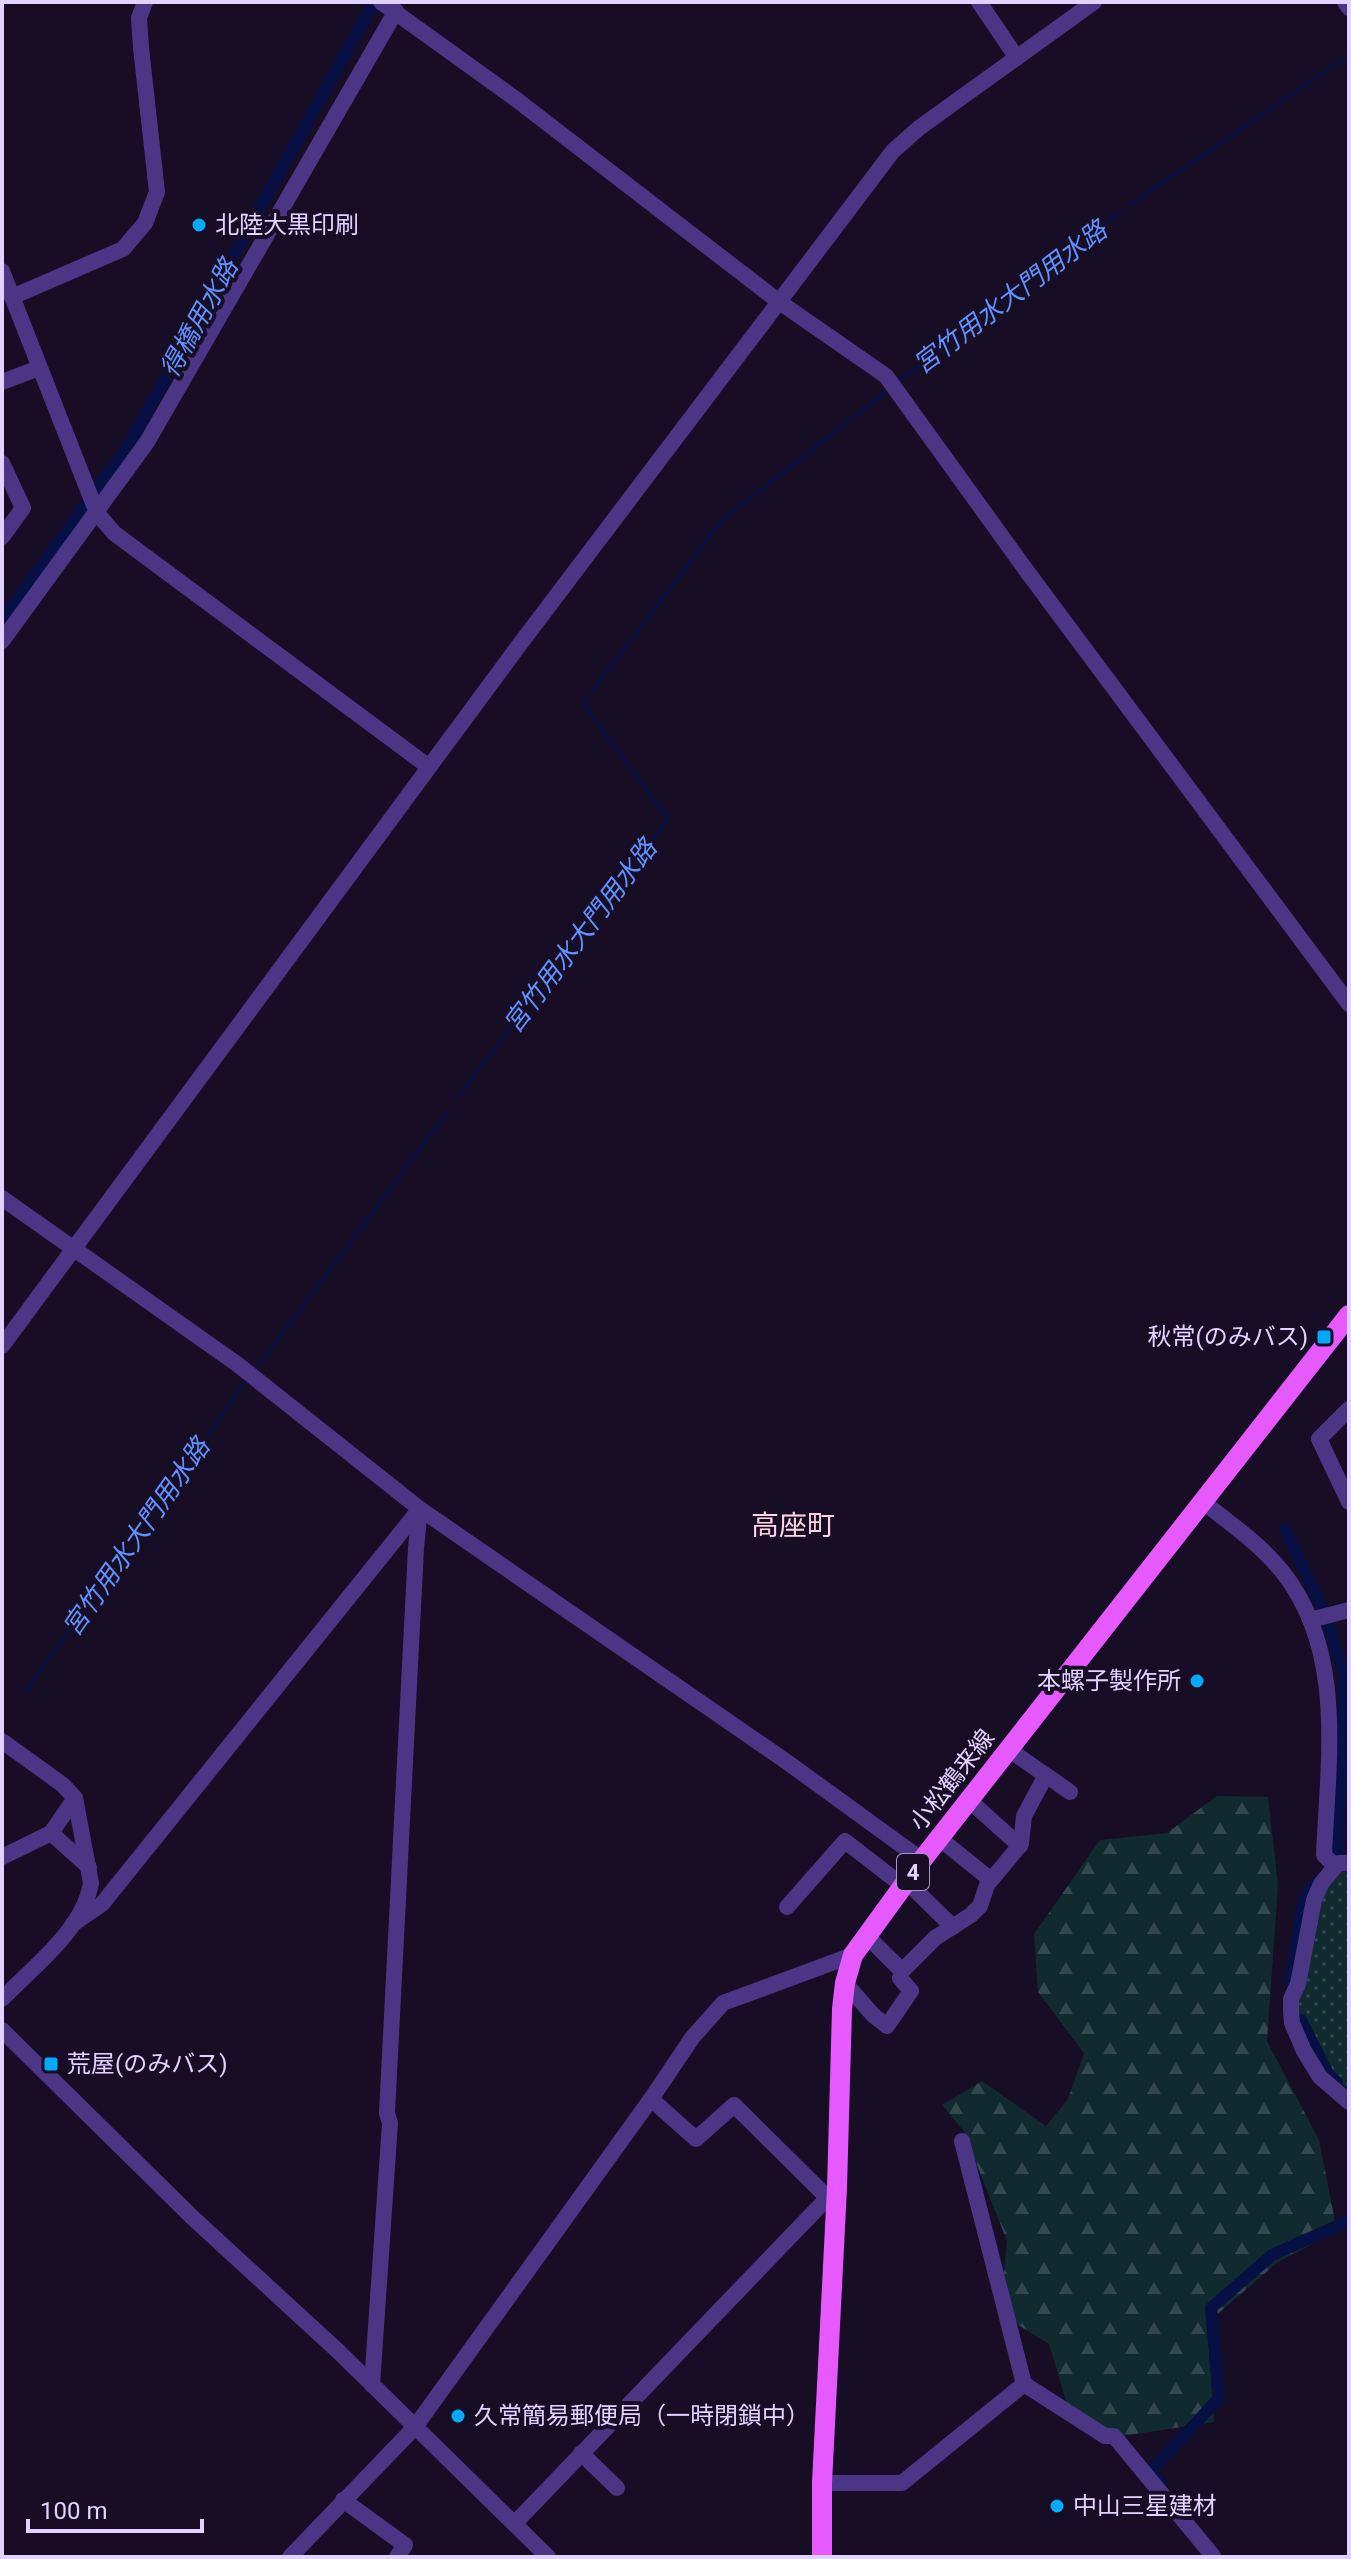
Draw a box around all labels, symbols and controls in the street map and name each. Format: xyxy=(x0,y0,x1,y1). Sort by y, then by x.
place label: 北陸大黒印刷 xyxy=(215,211,359,239)
water label: 宮竹用水大門用水路 xyxy=(908,213,1114,379)
marker: 北陸大黒印刷 xyxy=(190,216,208,234)
water label: 得橋用水路 xyxy=(154,252,245,382)
water label: 宮竹用水大門用水路 xyxy=(498,832,664,1038)
place label: 秋常(のみバス) xyxy=(1147,1323,1308,1351)
marker: 秋常(のみバス) xyxy=(1315,1328,1333,1346)
water label: 宮竹用水大門用水路 xyxy=(57,1431,217,1641)
district label: 高座町 xyxy=(751,1509,835,1542)
place label: 本螺子製作所 xyxy=(1037,1667,1181,1695)
marker: 本螺子製作所 xyxy=(1188,1672,1206,1690)
street label: 小松鶴来線 xyxy=(904,1724,1000,1836)
road number: 4 xyxy=(897,1854,929,1890)
place label: 荒屋(のみバス) xyxy=(67,2050,228,2078)
marker: 荒屋(のみバス) xyxy=(42,2055,60,2073)
place label: 久常簡易郵便局（一時閉鎖中） xyxy=(474,2402,810,2430)
marker: 久常簡易郵便局（一時閉鎖中） xyxy=(449,2407,467,2425)
scale bar xyxy=(28,2483,202,2533)
place label: 中山三星建材 xyxy=(1073,2492,1217,2520)
text: 100 m xyxy=(40,2497,107,2525)
marker: 中山三星建材 xyxy=(1048,2497,1066,2515)

